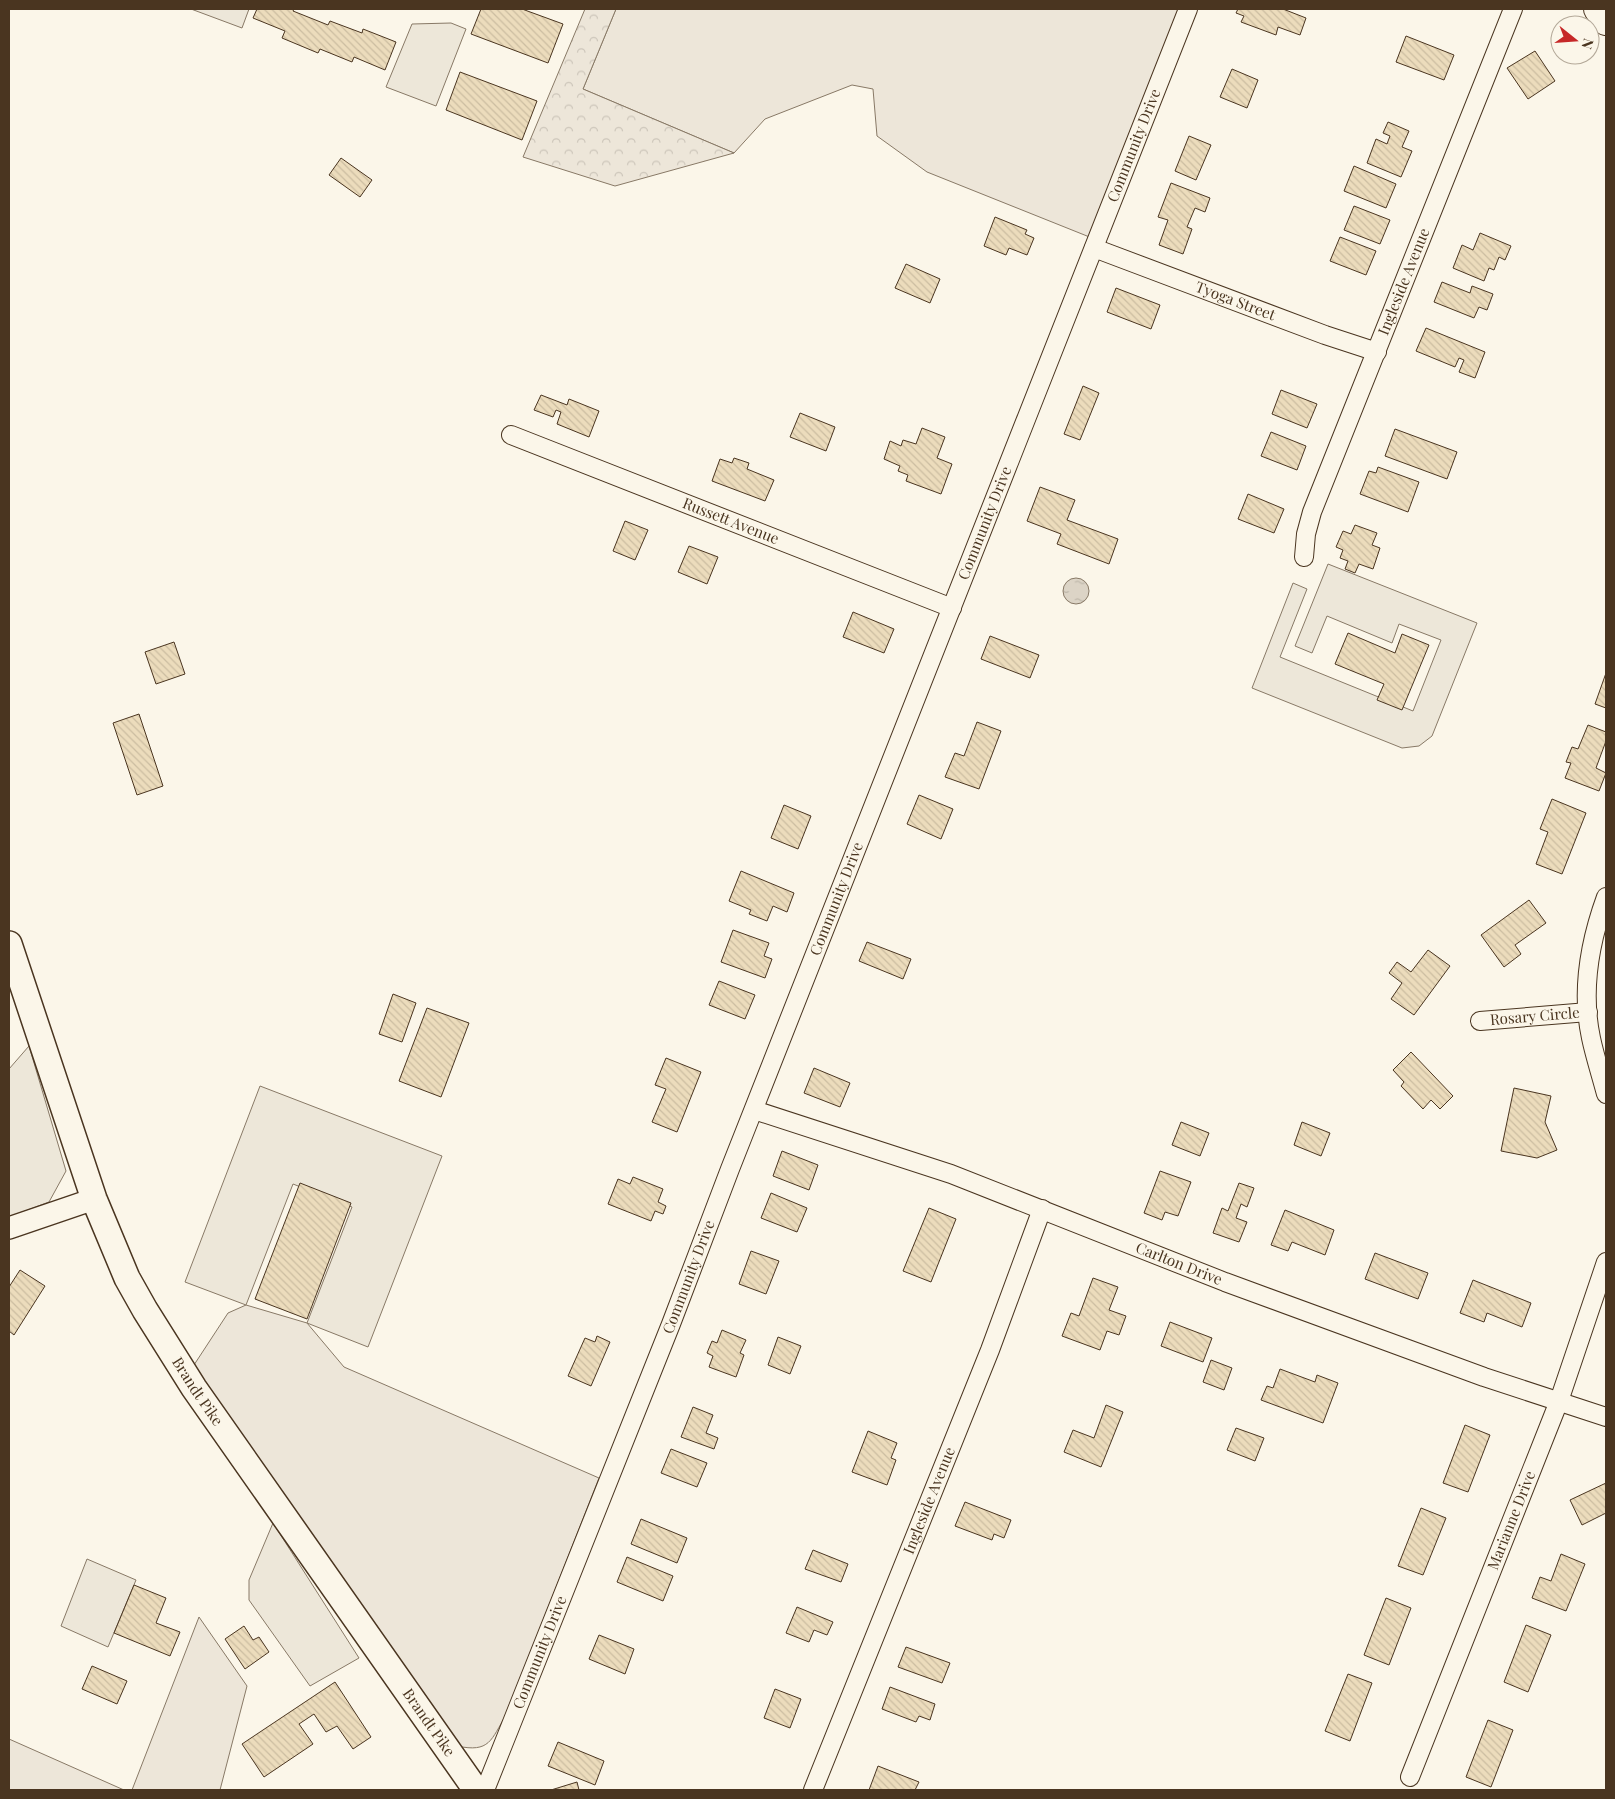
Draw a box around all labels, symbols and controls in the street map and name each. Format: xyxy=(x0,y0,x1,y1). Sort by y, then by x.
north arrow xyxy=(1550,15,1600,65)
text: N xyxy=(1577,36,1598,52)
street label: Community Drive xyxy=(1102,86,1165,205)
street label: Ingleside Avenue xyxy=(1373,225,1434,338)
street label: Tyoga Street xyxy=(1193,276,1279,325)
street label: Community Drive xyxy=(953,463,1015,582)
street label: Russett Avenue xyxy=(680,492,782,548)
street label: Community Drive xyxy=(804,839,867,958)
street label: Rosary Circle xyxy=(1489,1002,1580,1029)
street label: Community Drive xyxy=(657,1217,719,1337)
street label: Carlton Drive xyxy=(1133,1237,1225,1289)
street label: Brandt Pike xyxy=(168,1353,228,1429)
street label: Ingleside Avenue xyxy=(898,1444,959,1557)
street label: Marianne Drive xyxy=(1482,1468,1539,1573)
street label: Community Drive xyxy=(507,1593,571,1712)
street label: Brandt Pike xyxy=(399,1684,460,1760)

